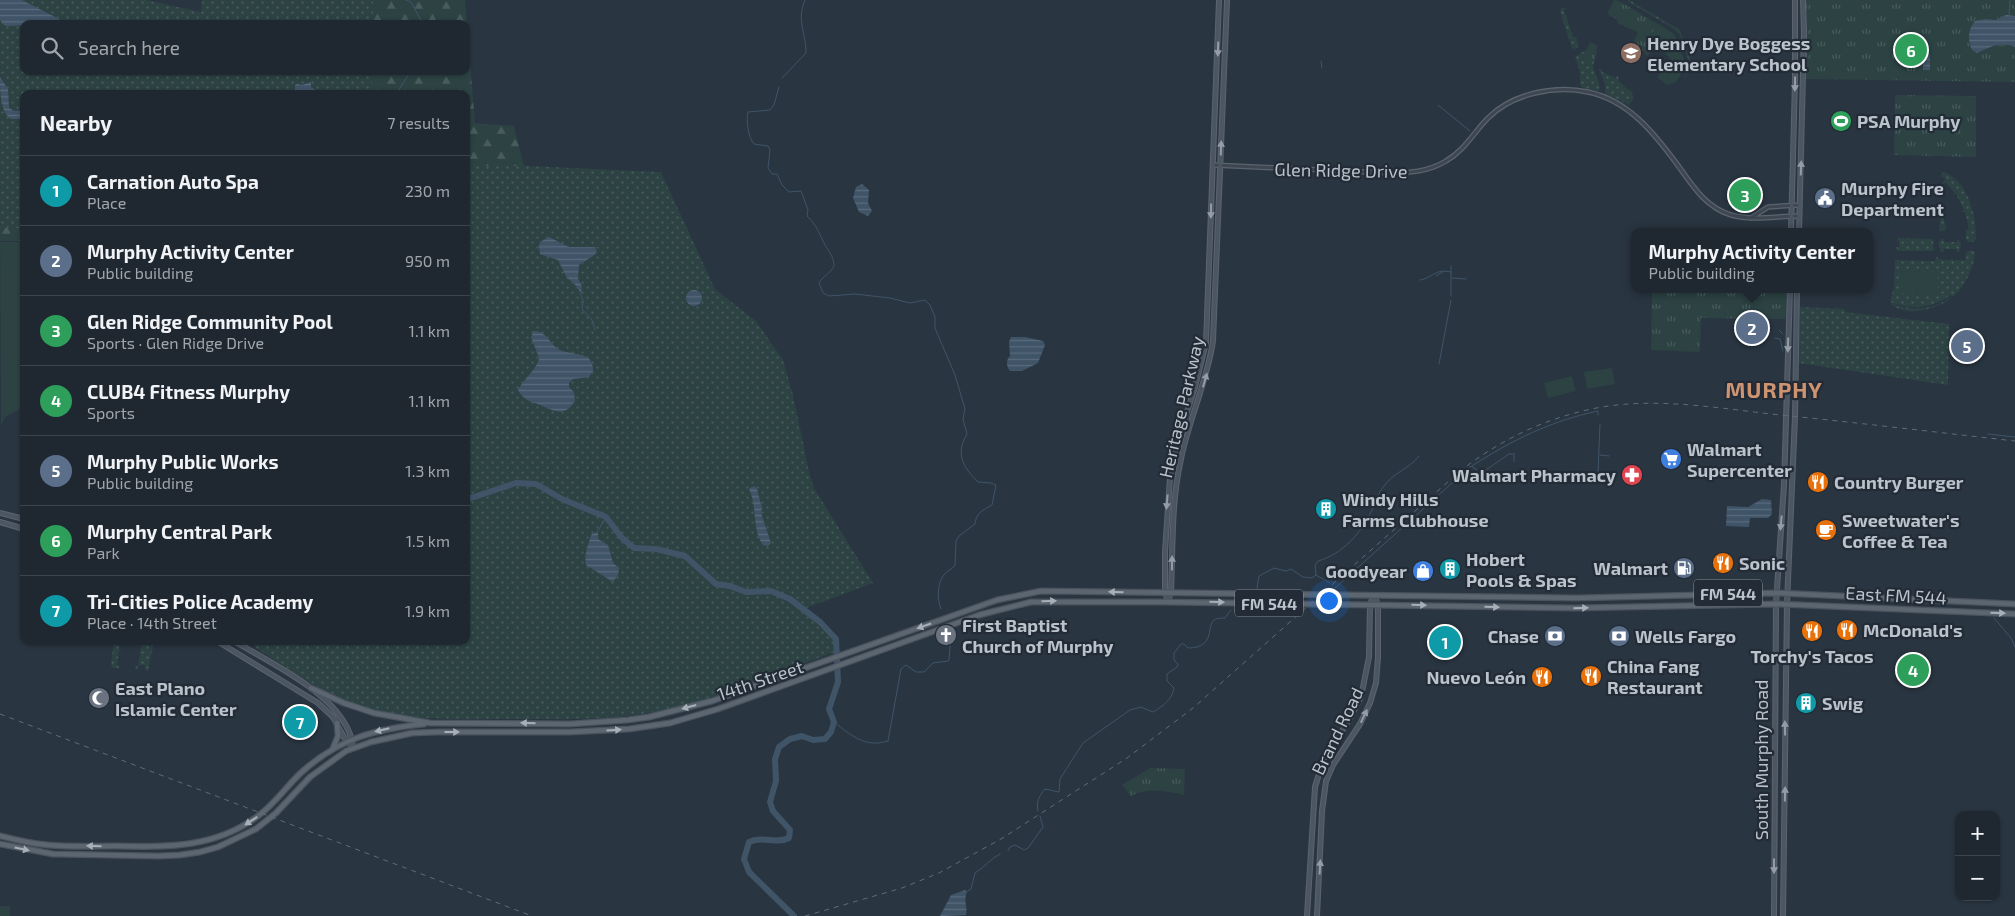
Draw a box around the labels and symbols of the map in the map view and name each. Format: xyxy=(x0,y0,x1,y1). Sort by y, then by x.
pin: 6 xyxy=(1895,31,1927,69)
place label: Henry Dye Boggess Elementary School xyxy=(1647,32,1810,75)
one-way arrow xyxy=(1213,41,1221,57)
school or university icon: Henry Dye Boggess Elementary School xyxy=(1619,41,1643,65)
one-way arrow xyxy=(1791,76,1799,92)
sports icon: PSA Murphy xyxy=(1829,109,1853,133)
place label: PSA Murphy xyxy=(1857,110,1961,132)
one-way arrow xyxy=(1217,139,1225,155)
street label: Glen Ridge Drive xyxy=(1274,158,1408,182)
one-way arrow xyxy=(1797,159,1805,175)
pin: 3 xyxy=(1729,176,1761,214)
place label: Murphy Fire Department xyxy=(1841,177,1944,220)
public building icon: Murphy Fire Department xyxy=(1813,186,1837,210)
one-way arrow xyxy=(1207,203,1215,219)
pin: 2 xyxy=(1736,309,1768,347)
pin: 5 xyxy=(1951,327,1983,365)
street label: Heritage Parkway xyxy=(1154,334,1208,480)
one-way arrow xyxy=(1784,337,1792,353)
one-way arrow xyxy=(1201,372,1209,388)
district label: MURPHY xyxy=(1725,376,1823,402)
place label: Walmart Supercenter xyxy=(1687,438,1792,481)
supermarket icon: Walmart Supercenter xyxy=(1659,447,1683,471)
pharmacy icon: Walmart Pharmacy xyxy=(1620,463,1644,487)
place label: Walmart Pharmacy xyxy=(1452,464,1617,486)
restaurant icon: Country Burger xyxy=(1806,470,1830,494)
place label: Country Burger xyxy=(1834,471,1964,493)
place label: Windy Hills Farms Clubhouse xyxy=(1342,488,1489,531)
one-way arrow xyxy=(1163,495,1171,511)
building icon: Windy Hills Farms Clubhouse xyxy=(1314,497,1338,521)
place label: Sweetwater's Coffee & Tea xyxy=(1842,509,1959,552)
one-way arrow xyxy=(1777,516,1785,532)
cafe icon: Sweetwater's Coffee & Tea xyxy=(1814,518,1838,542)
place label: Hobert Pools & Spas xyxy=(1466,548,1577,591)
restaurant icon: Sonic xyxy=(1711,551,1735,575)
place label: Sonic xyxy=(1739,552,1785,574)
one-way arrow xyxy=(1168,555,1176,571)
fuel station icon: Walmart xyxy=(1672,556,1696,580)
building icon: Hobert Pools & Spas xyxy=(1438,557,1462,581)
place label: Walmart xyxy=(1593,557,1669,579)
shop icon: Goodyear xyxy=(1411,559,1435,583)
place label: Goodyear xyxy=(1325,560,1407,582)
road number: FM 544 xyxy=(1694,580,1762,606)
street label: East FM 544 xyxy=(1845,581,1947,609)
one-way arrow xyxy=(1108,588,1124,596)
your location xyxy=(1316,588,1342,614)
road number: FM 544 xyxy=(1235,590,1303,616)
one-way arrow xyxy=(1041,597,1057,605)
one-way arrow xyxy=(1209,599,1225,607)
one-way arrow xyxy=(1411,601,1427,609)
one-way arrow xyxy=(1484,603,1500,611)
one-way arrow xyxy=(1573,604,1589,612)
one-way arrow xyxy=(1990,609,2006,617)
place label: First Baptist Church of Murphy xyxy=(962,614,1114,657)
restaurant icon: McDonald's xyxy=(1835,618,1859,642)
restaurant icon: Torchy's Tacos xyxy=(1800,619,1824,643)
place label: McDonald's xyxy=(1863,619,1963,641)
one-way arrow xyxy=(916,622,931,630)
church icon: First Baptist Church of Murphy xyxy=(934,623,958,647)
pin: 1 xyxy=(1429,623,1461,661)
bank icon: Chase xyxy=(1543,624,1567,648)
bank icon: Wells Fargo xyxy=(1607,624,1631,648)
place label: Chase xyxy=(1488,625,1539,647)
place label: Wells Fargo xyxy=(1635,625,1736,647)
place label: Torchy's Tacos xyxy=(1751,645,1873,667)
pin: 4 xyxy=(1897,651,1929,689)
street label: 14th Street xyxy=(714,655,806,705)
place label: China Fang Restaurant xyxy=(1607,655,1703,698)
restaurant icon: China Fang Restaurant xyxy=(1579,664,1603,688)
restaurant icon: Nuevo León xyxy=(1530,665,1554,689)
place label: Nuevo León xyxy=(1427,666,1526,688)
place label: East Plano Islamic Center xyxy=(115,677,237,720)
street label: South Murphy Road xyxy=(1750,680,1772,840)
street label: Brand Road xyxy=(1306,684,1368,778)
mosque icon: East Plano Islamic Center xyxy=(87,686,111,710)
building icon: Swig xyxy=(1794,691,1818,715)
place label: Swig xyxy=(1822,692,1864,714)
pin: 7 xyxy=(284,703,316,741)
one-way arrow xyxy=(681,704,696,712)
one-way arrow xyxy=(1360,709,1368,723)
one-way arrow xyxy=(519,719,535,727)
one-way arrow xyxy=(1781,720,1789,736)
one-way arrow xyxy=(374,726,389,734)
one-way arrow xyxy=(607,726,623,734)
one-way arrow xyxy=(444,728,460,736)
one-way arrow xyxy=(1781,785,1789,801)
one-way arrow xyxy=(244,816,258,825)
one-way arrow xyxy=(85,842,101,850)
one-way arrow xyxy=(15,845,30,853)
one-way arrow xyxy=(1770,858,1778,874)
one-way arrow xyxy=(1316,859,1324,875)

